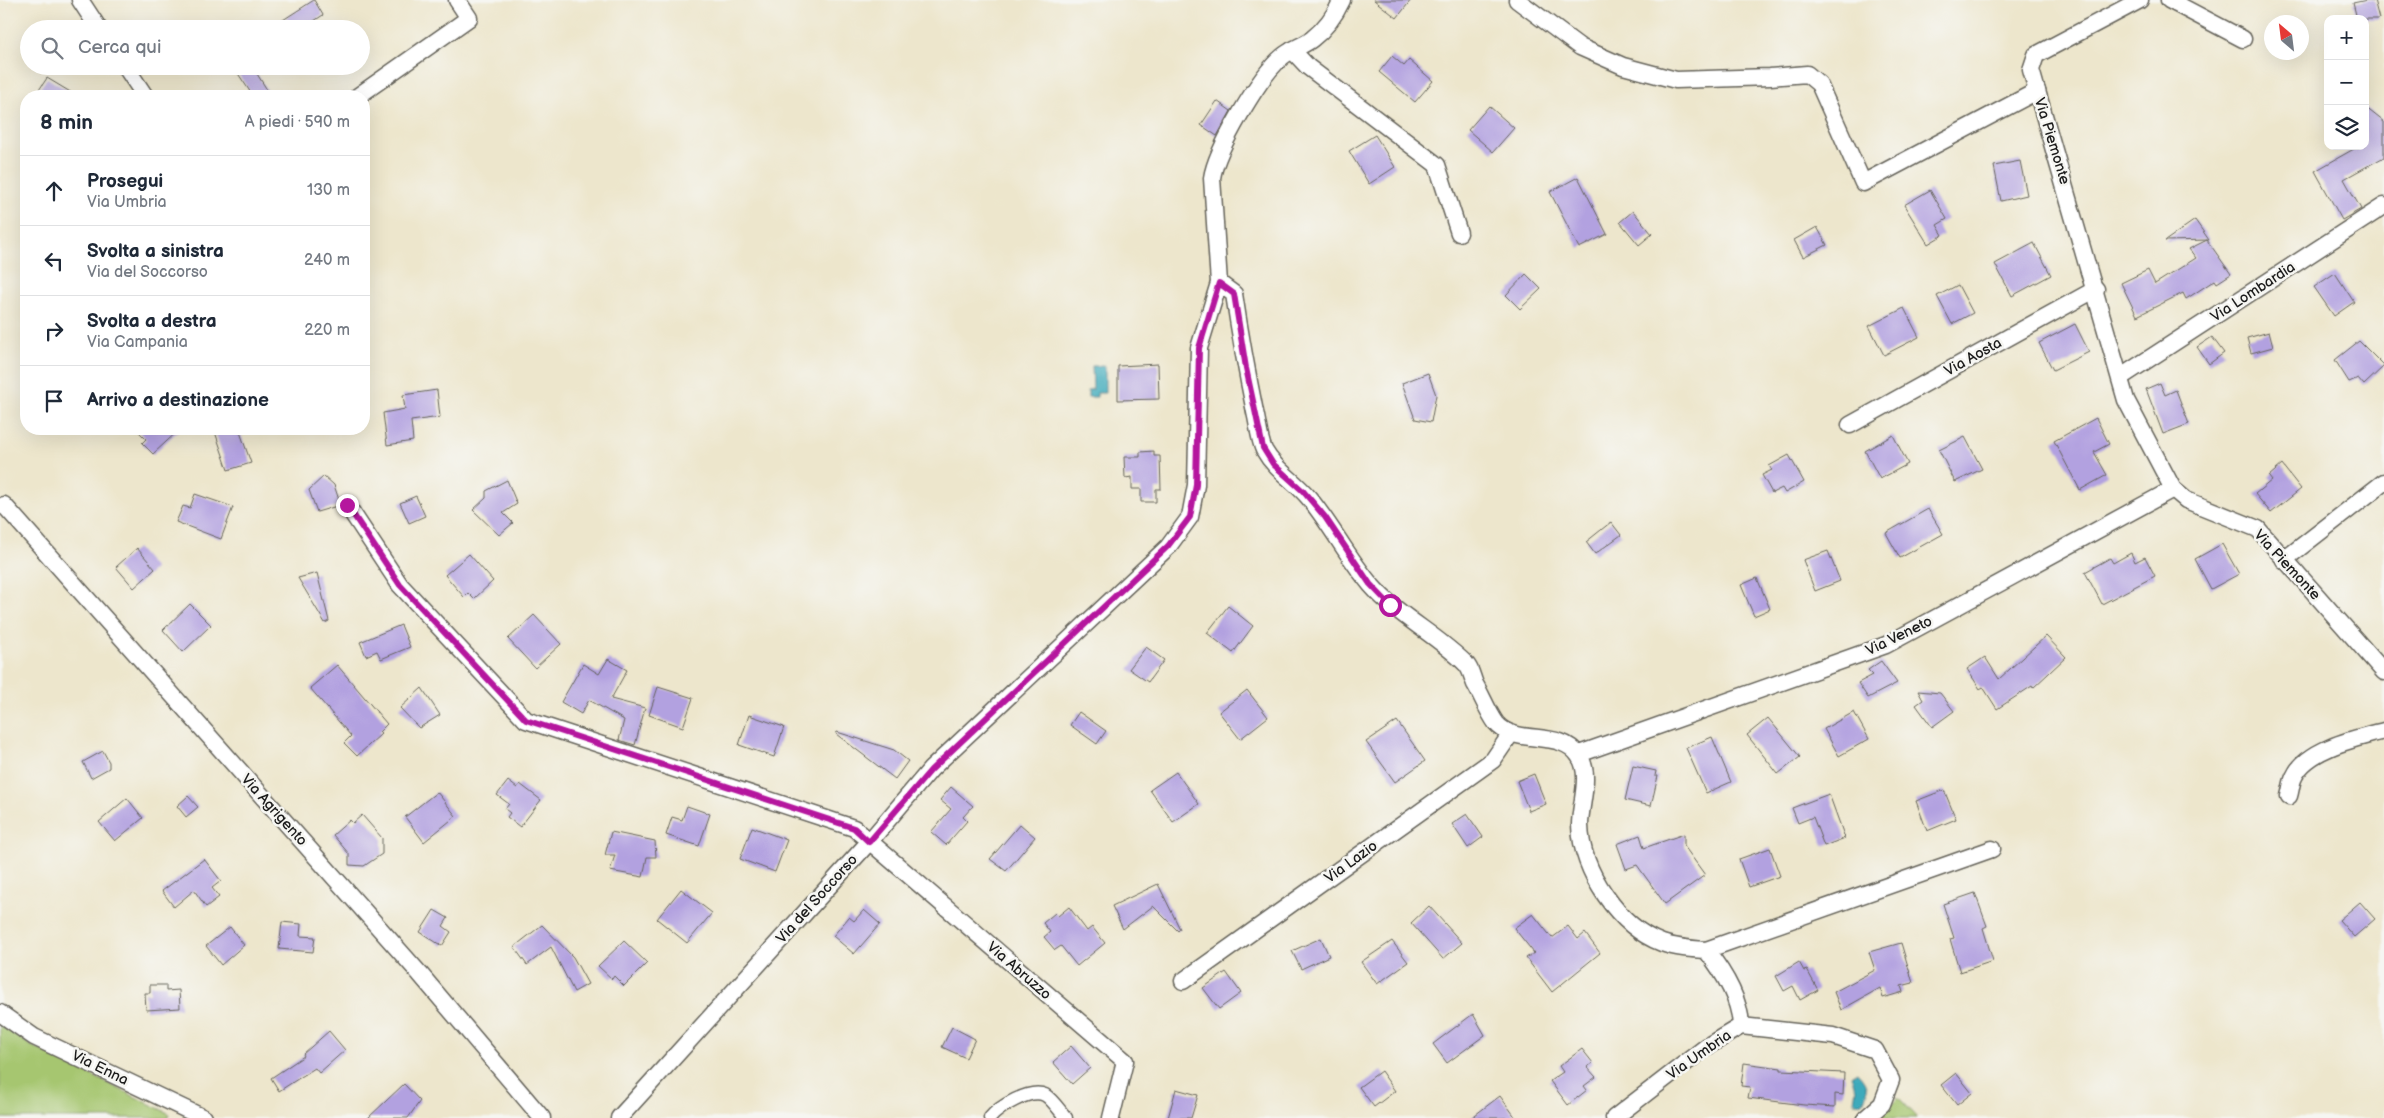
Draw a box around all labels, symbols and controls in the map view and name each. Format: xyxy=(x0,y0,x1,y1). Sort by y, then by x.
north arrow xyxy=(2264,15,2309,60)
map controls xyxy=(2324,15,2369,150)
button: + xyxy=(2324,15,2369,60)
search box xyxy=(20,20,370,75)
icon: search xyxy=(38,34,66,62)
text: Cerca qui xyxy=(78,36,161,59)
button: − xyxy=(2324,60,2369,105)
street label: Via Piemonte xyxy=(2030,95,2074,187)
button: layers xyxy=(2324,105,2369,150)
text: 8 min xyxy=(40,110,93,135)
text: A piedi · 590 m xyxy=(245,113,350,132)
text: Prosegui xyxy=(87,170,163,193)
icon: ahead xyxy=(40,177,68,205)
text: 130 m xyxy=(307,181,350,200)
text: Via Umbria xyxy=(87,193,167,212)
text: Svolta a sinistra xyxy=(87,240,224,263)
icon: left xyxy=(40,247,68,275)
text: 240 m xyxy=(304,251,350,270)
street label: Via Lombardia xyxy=(2207,258,2299,326)
text: Via del Soccorso xyxy=(87,263,208,282)
text: Svolta a destra xyxy=(87,310,217,333)
icon: right xyxy=(40,317,68,345)
text: 220 m xyxy=(304,321,350,340)
text: Via Campania xyxy=(87,333,188,352)
street label: Via Aosta xyxy=(1941,333,2005,381)
icon: arrive xyxy=(40,387,68,415)
text: Arrivo a destinazione xyxy=(87,389,269,412)
route end xyxy=(336,494,359,517)
street label: Via Piemonte xyxy=(2249,526,2325,604)
route start xyxy=(1379,594,1402,617)
street label: Via Veneto xyxy=(1863,612,1935,660)
street label: Via Agrigento xyxy=(237,770,311,850)
street label: Via Lazio xyxy=(1321,836,1381,888)
street label: Via del Soccorso xyxy=(772,851,862,947)
street label: Via Abruzzo xyxy=(983,938,1055,1004)
street label: Via Umbria xyxy=(1663,1026,1735,1084)
street label: Via Enna xyxy=(69,1046,131,1090)

